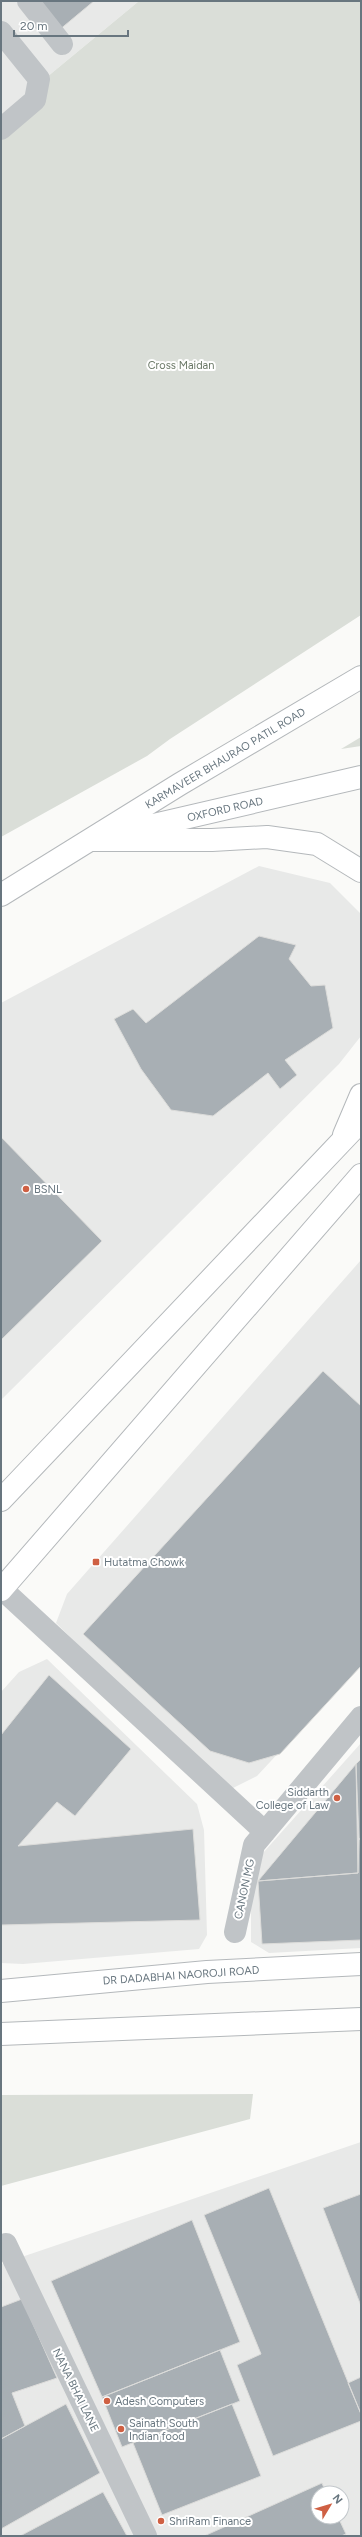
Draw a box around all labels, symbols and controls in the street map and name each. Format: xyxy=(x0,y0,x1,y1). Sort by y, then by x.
scale bar xyxy=(14,12,128,38)
text: 20 m xyxy=(20,19,48,33)
park label: Cross Maidan xyxy=(148,359,214,372)
street label: KARMAVEER BHAURAO PATIL ROAD xyxy=(143,705,308,812)
street label: OXFORD ROAD xyxy=(186,794,265,825)
place label: BSNL xyxy=(34,1183,62,1196)
marker: BSNL xyxy=(21,1184,31,1194)
place label: Hutatma Chowk xyxy=(104,1556,185,1569)
marker: Hutatma Chowk xyxy=(91,1557,101,1567)
place label: Siddarth College of Law xyxy=(256,1786,329,1812)
marker: Siddarth College of Law xyxy=(332,1793,342,1803)
street label: CANON MG xyxy=(232,1858,257,1920)
street label: DR DADABHAI NAOROJI ROAD xyxy=(102,1964,260,1987)
street label: NANA BHAI LANE xyxy=(50,2346,101,2434)
place label: Adesh Computers xyxy=(115,2395,204,2408)
marker: Adesh Computers xyxy=(102,2396,112,2406)
place label: Sainath South Indian food xyxy=(129,2417,198,2443)
marker: Sainath South Indian food xyxy=(116,2424,126,2434)
north arrow xyxy=(310,2485,350,2525)
text: N xyxy=(330,2492,345,2507)
place label: ShriRam Finance xyxy=(169,2515,251,2528)
marker: ShriRam Finance xyxy=(156,2516,166,2526)

